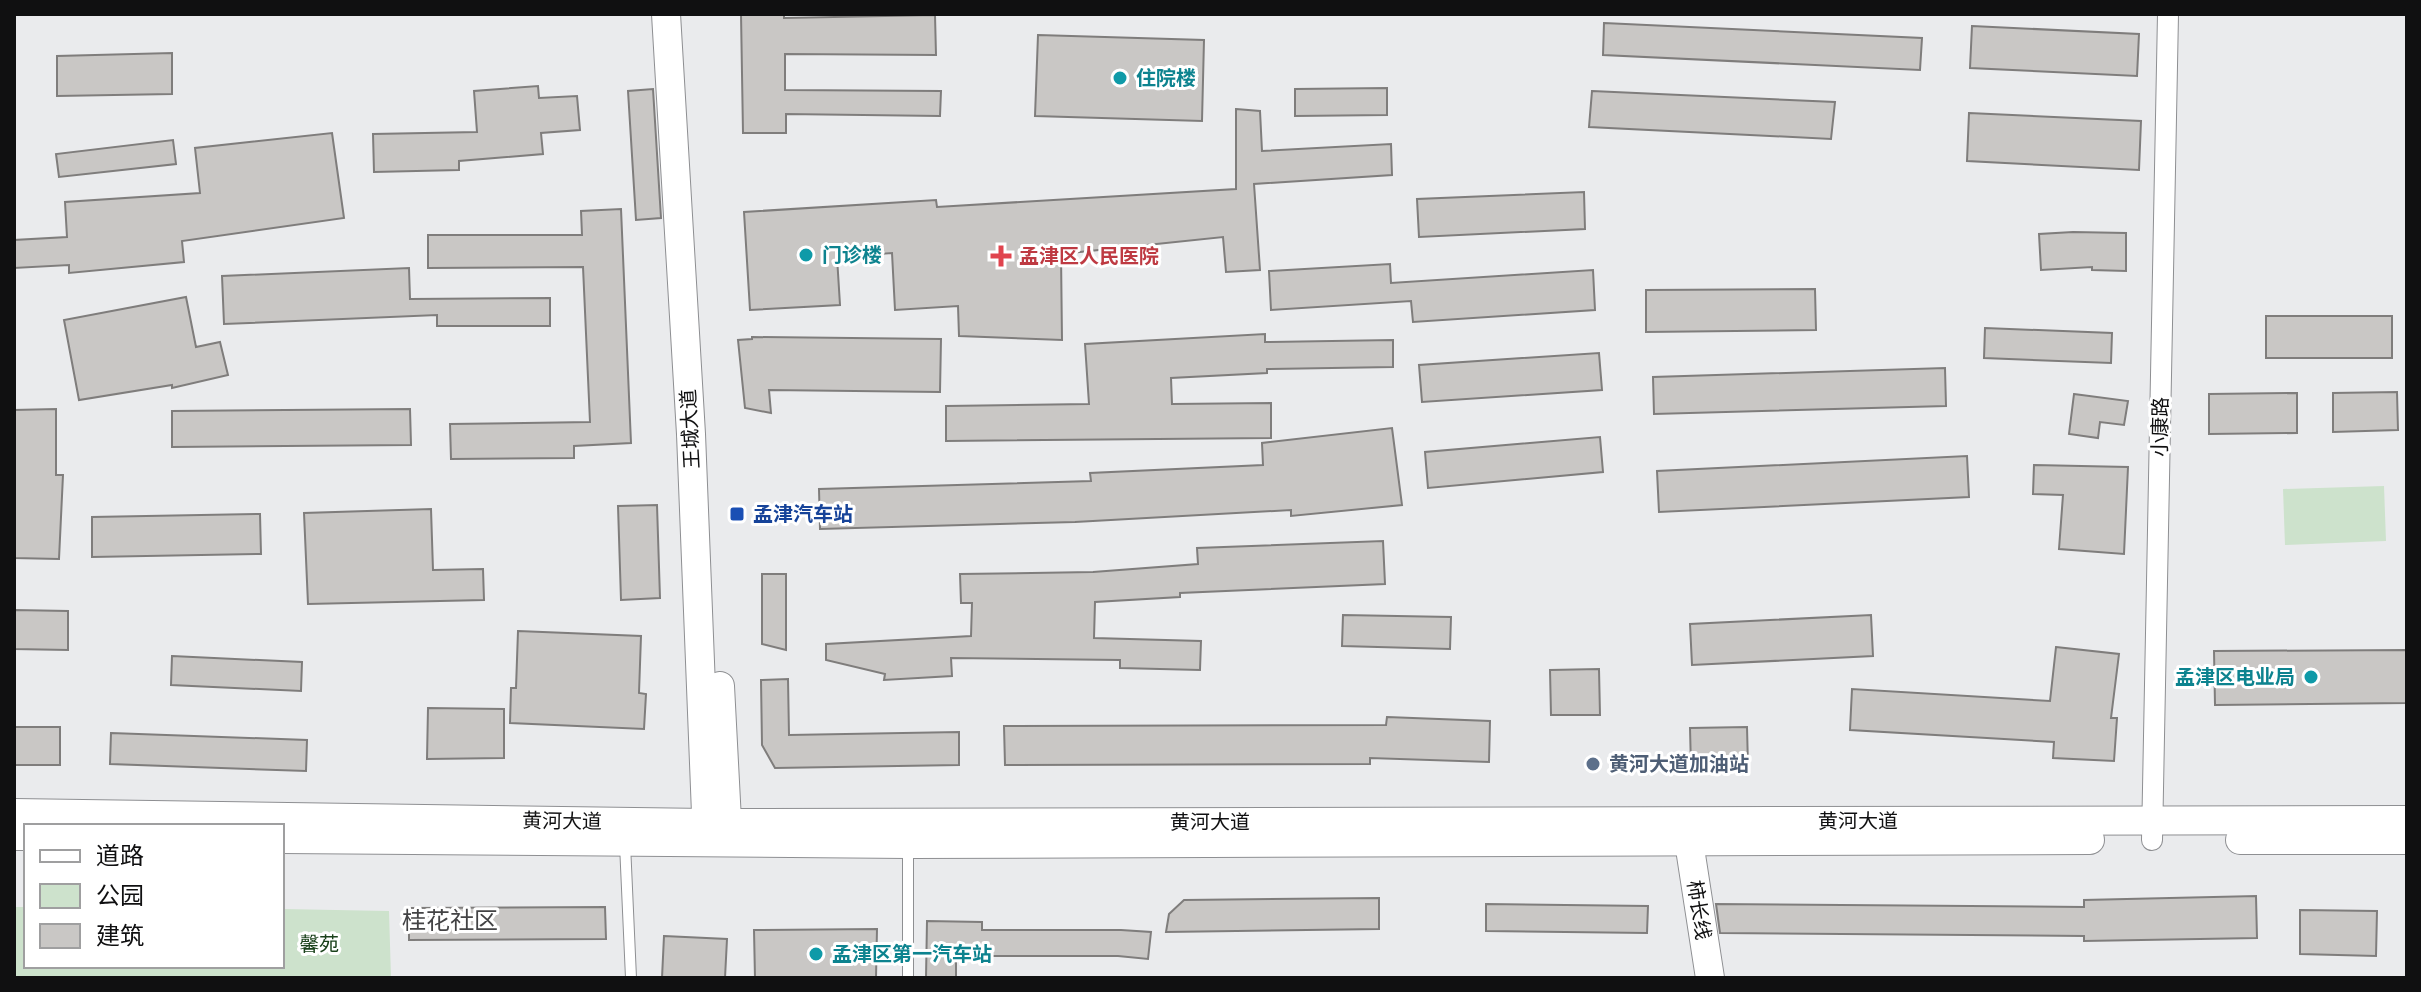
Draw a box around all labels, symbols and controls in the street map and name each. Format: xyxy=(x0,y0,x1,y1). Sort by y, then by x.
place label: 住院楼 xyxy=(1136,66,1196,89)
marker: 住院楼 xyxy=(1111,69,1129,87)
place label: 门诊楼 xyxy=(822,243,882,266)
place label: 孟津区人民医院 xyxy=(1019,244,1159,267)
marker: 孟津区人民医院 xyxy=(990,245,1012,267)
marker: 门诊楼 xyxy=(797,246,815,264)
street label: 王城大道 xyxy=(676,388,703,470)
street label: 小康路 xyxy=(2147,397,2172,457)
place label: 孟津汽车站 xyxy=(753,502,853,525)
marker: 孟津汽车站 xyxy=(728,505,746,523)
place label: 孟津区电业局 xyxy=(2175,665,2295,688)
marker: 孟津区电业局 xyxy=(2302,668,2320,686)
place label: 黄河大道加油站 xyxy=(1609,752,1749,775)
marker: 黄河大道加油站 xyxy=(1584,755,1602,773)
street label: 黄河大道 xyxy=(522,808,602,833)
street label: 黄河大道 xyxy=(1818,809,1898,832)
street label: 黄河大道 xyxy=(1170,810,1250,833)
legend xyxy=(24,824,284,968)
text: 道路 xyxy=(96,842,144,869)
street label: 柿长线 xyxy=(1683,878,1716,941)
text: 公园 xyxy=(96,882,144,909)
district label: 桂花社区 xyxy=(402,907,498,934)
text: 建筑 xyxy=(96,922,144,949)
park label: 馨苑 xyxy=(299,932,339,955)
place label: 孟津区第一汽车站 xyxy=(832,942,992,965)
marker: 孟津区第一汽车站 xyxy=(807,945,825,963)

